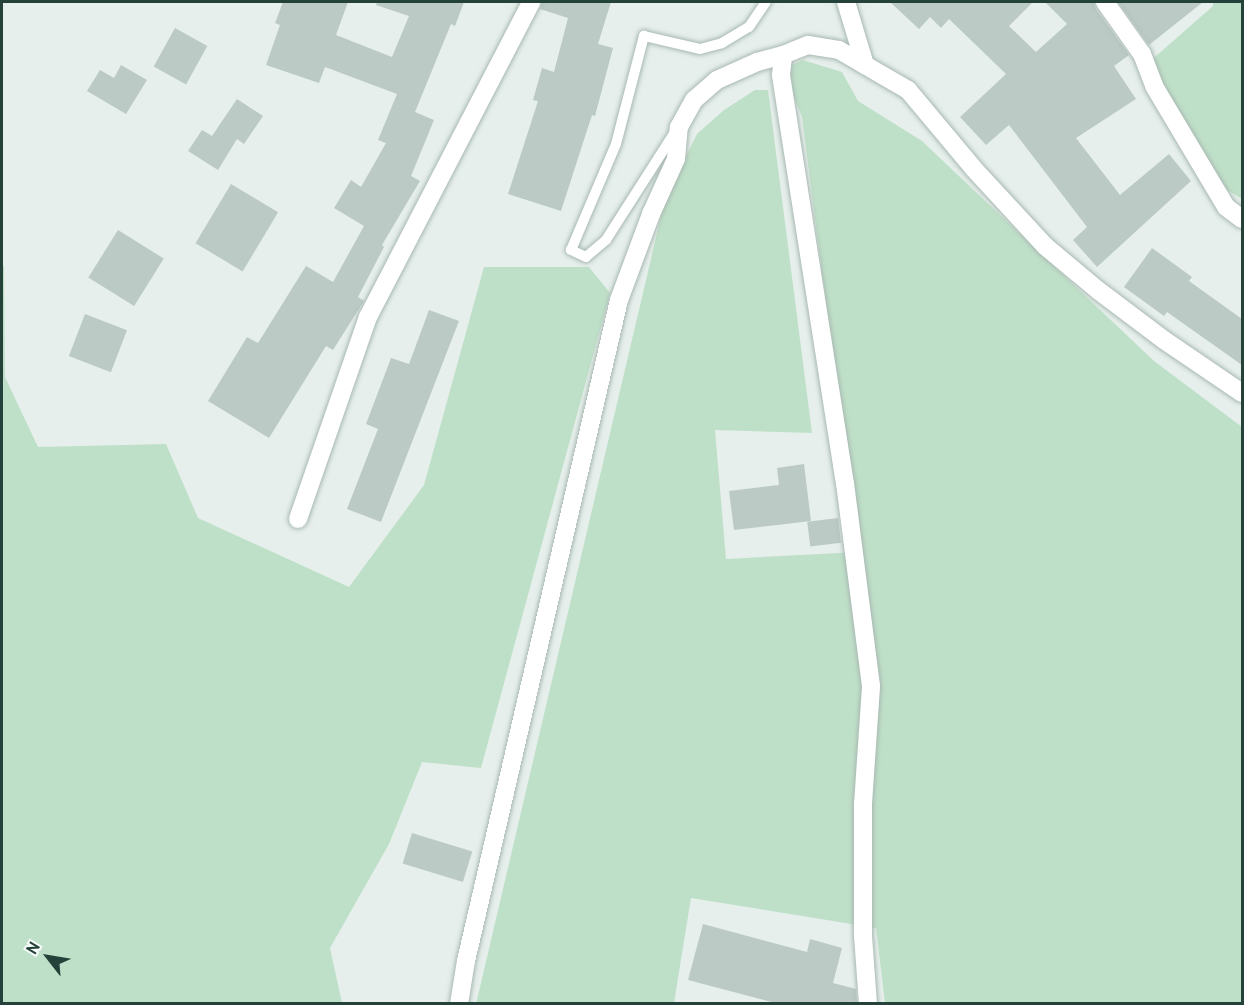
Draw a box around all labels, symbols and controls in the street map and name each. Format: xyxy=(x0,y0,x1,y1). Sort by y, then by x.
north arrow xyxy=(18,927,78,987)
text: N xyxy=(21,938,44,957)

